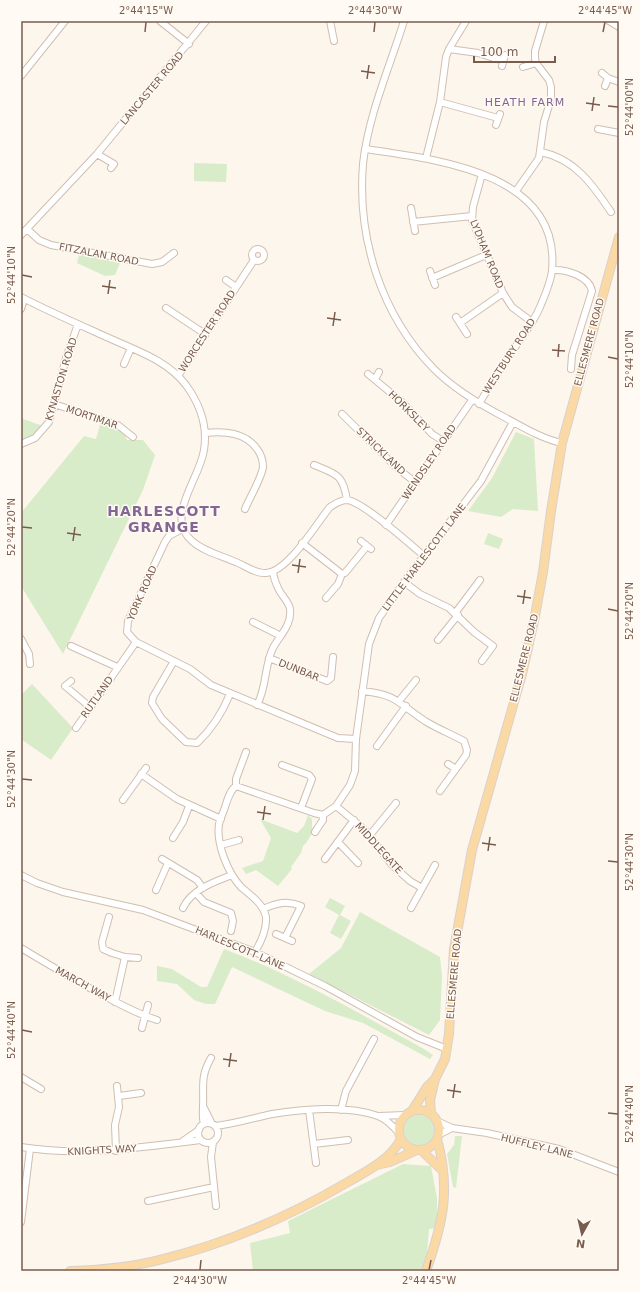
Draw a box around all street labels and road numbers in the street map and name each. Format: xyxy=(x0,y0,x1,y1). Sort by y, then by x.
street label: LANCASTER ROAD xyxy=(118,49,186,127)
street label: LYDHAM ROAD xyxy=(468,218,506,290)
street label: FITZALAN ROAD xyxy=(58,241,140,267)
street label: WORCESTER ROAD xyxy=(176,288,238,374)
street label: ELLESMERE ROAD xyxy=(572,296,606,387)
street label: WESTBURY ROAD xyxy=(481,316,538,396)
street label: KYNASTON ROAD xyxy=(43,336,79,422)
street label: HORKSLEY xyxy=(386,388,432,434)
street label: MORTIMAR xyxy=(65,403,119,431)
street label: WENDSLEY ROAD xyxy=(400,422,458,502)
street label: STRICKLAND xyxy=(354,425,408,477)
street label: LITTLE HARLESCOTT LANE xyxy=(380,501,468,613)
street label: YORK ROAD xyxy=(125,563,159,623)
street label: ELLESMERE ROAD xyxy=(508,612,540,703)
street label: DUNBAR xyxy=(277,657,321,683)
street label: RUTLAND xyxy=(79,674,115,720)
street label: MIDDLEGATE xyxy=(353,820,405,876)
street label: HARLESCOTT LANE xyxy=(194,924,286,972)
street label: ELLESMERE ROAD xyxy=(445,928,463,1020)
street label: MARCH WAY xyxy=(54,964,113,1004)
street label: HUFFLEY LANE xyxy=(500,1132,574,1160)
street label: KNIGHTS WAY xyxy=(67,1143,138,1157)

